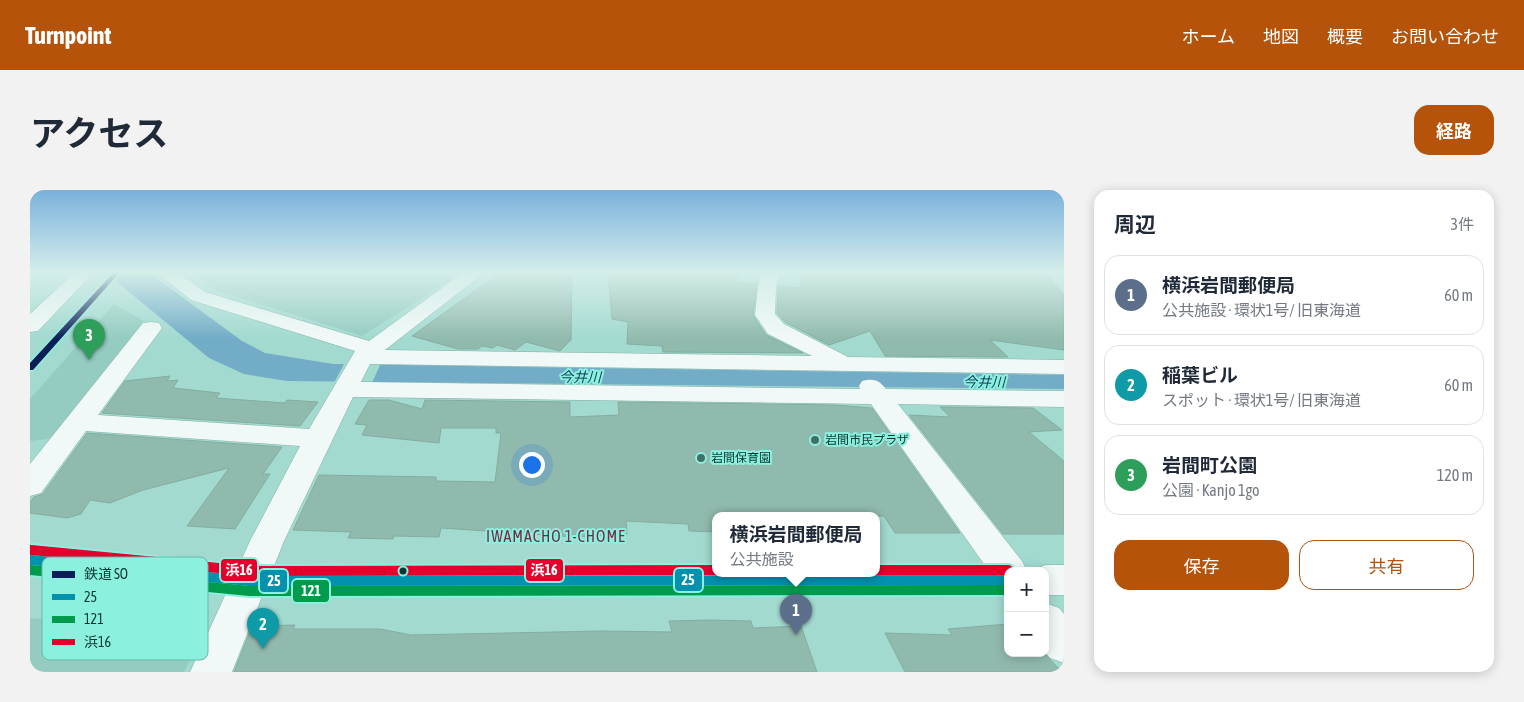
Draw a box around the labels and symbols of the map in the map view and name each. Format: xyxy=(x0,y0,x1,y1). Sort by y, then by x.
pin: 3 xyxy=(73,319,105,360)
water label: 今井川 xyxy=(559,369,603,385)
water label: 今井川 xyxy=(963,374,1007,390)
place label: 岩間市民プラザ xyxy=(825,433,909,447)
marker: 岩間市民プラザ xyxy=(809,434,821,446)
place label: 岩間保育園 xyxy=(711,451,771,465)
your location xyxy=(519,452,545,478)
marker: 岩間保育園 xyxy=(695,452,707,464)
district label: IWAMACHO 1-CHOME xyxy=(486,527,626,545)
legend xyxy=(42,557,208,660)
line badge: 浜16 xyxy=(220,558,258,582)
line badge: 浜16 xyxy=(525,558,564,582)
text: 浜16 xyxy=(225,562,253,578)
text: 浜16 xyxy=(530,562,558,578)
text: 鉄道 SO xyxy=(84,566,128,582)
unlabelled marker xyxy=(398,566,408,576)
line badge: 25 xyxy=(674,568,703,592)
line badge: 25 xyxy=(259,569,288,593)
text: 25 xyxy=(681,572,695,588)
text: 25 xyxy=(267,573,281,589)
line badge: 121 xyxy=(292,579,330,603)
text: 121 xyxy=(301,583,321,599)
text: 25 xyxy=(84,589,97,605)
pin: 1 xyxy=(780,594,812,635)
pin: 2 xyxy=(247,608,279,649)
text: 121 xyxy=(84,611,104,627)
text: 浜16 xyxy=(84,634,112,650)

